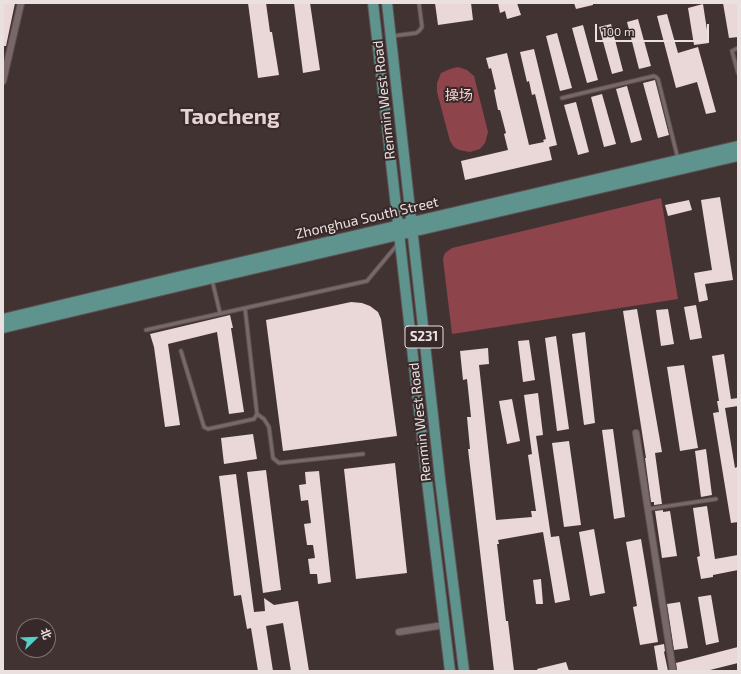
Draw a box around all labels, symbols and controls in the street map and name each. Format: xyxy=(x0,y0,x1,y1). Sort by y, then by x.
scale bar xyxy=(597,16,711,42)
text: 100 m xyxy=(602,24,634,38)
street label: Renmin West Road xyxy=(369,40,399,160)
park label: 操场 xyxy=(445,87,473,103)
district label: Taocheng xyxy=(180,104,280,130)
street label: Zhonghua South Street xyxy=(294,193,440,243)
road number: S231 xyxy=(405,326,443,348)
street label: Renmin West Road xyxy=(405,362,435,482)
north arrow xyxy=(16,618,56,658)
text: 北 xyxy=(38,626,55,641)

